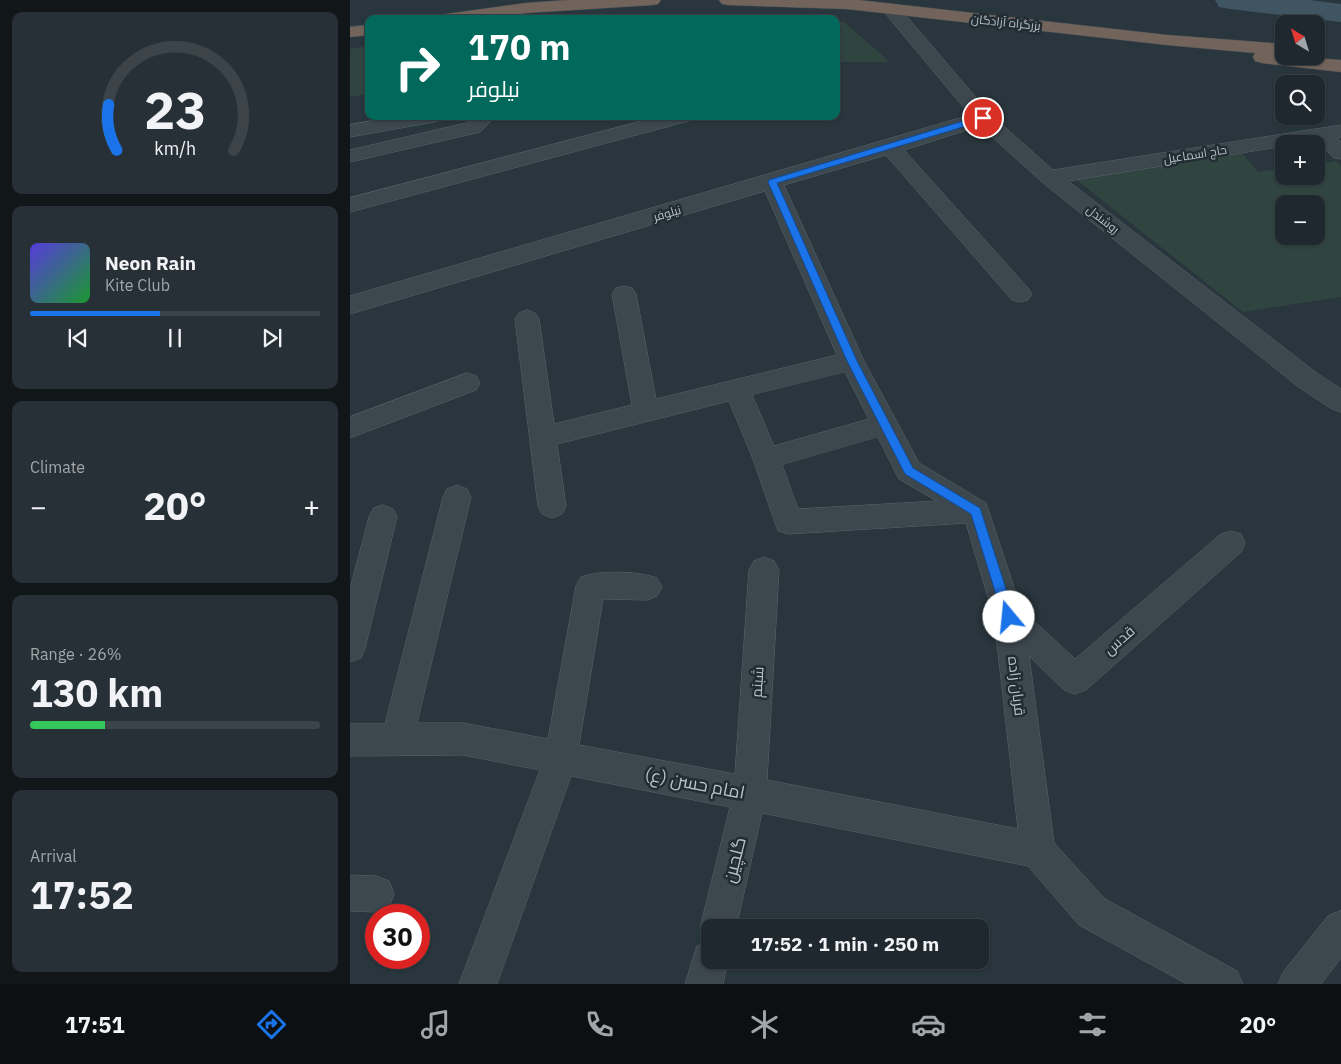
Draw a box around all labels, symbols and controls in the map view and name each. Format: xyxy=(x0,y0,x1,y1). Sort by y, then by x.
street label: بزرگراه آزادگان xyxy=(971,11,1041,33)
north arrow xyxy=(1275,15,1325,65)
map controls xyxy=(1275,15,1325,245)
text: 170 m xyxy=(468,24,571,70)
icon: right xyxy=(385,35,450,100)
text: نیلوفر xyxy=(468,74,520,103)
button: search xyxy=(1275,75,1325,125)
text: 23 xyxy=(144,76,206,143)
pin xyxy=(962,97,1004,139)
icon: arrive xyxy=(969,104,997,132)
button: + xyxy=(1275,135,1325,185)
text: km/h xyxy=(154,137,196,160)
street label: حاج اسماعیل xyxy=(1162,142,1228,167)
button: − xyxy=(1275,195,1325,245)
street label: نیلوفر xyxy=(650,202,683,224)
street label: روشندل xyxy=(1084,202,1122,236)
text: Neon Rain xyxy=(105,251,196,275)
text: Kite Club xyxy=(105,275,170,295)
icon: previous xyxy=(64,324,92,352)
icon: pause xyxy=(161,324,189,352)
icon: next xyxy=(258,324,286,352)
text: Climate xyxy=(30,457,85,477)
text: 20° xyxy=(143,481,207,530)
text: − xyxy=(30,488,47,525)
text: + xyxy=(303,488,320,525)
position arrow xyxy=(982,590,1034,642)
street label: قدس xyxy=(1099,621,1139,660)
text: Range · 26% xyxy=(30,644,122,664)
street label: قربان زاده xyxy=(1003,655,1030,717)
street label: شبنم xyxy=(746,666,769,698)
text: 130 km xyxy=(30,668,163,717)
street label: امام حسن (ع) xyxy=(643,762,747,805)
street label: گلچین xyxy=(717,835,752,886)
text: Arrival xyxy=(30,846,77,866)
text: 17:52 xyxy=(30,870,134,919)
speed limit sign: 30 xyxy=(365,904,430,969)
text: 17:52 · 1 min · 250 m xyxy=(751,932,939,956)
icon: directions xyxy=(254,1007,289,1042)
icon: music xyxy=(418,1007,453,1042)
icon: phone xyxy=(582,1007,617,1042)
icon: climate xyxy=(747,1007,782,1042)
icon: car xyxy=(911,1007,946,1042)
icon: filters xyxy=(1075,1007,1110,1042)
text: 17:51 xyxy=(65,1010,125,1039)
text: 20° xyxy=(1240,1010,1276,1039)

